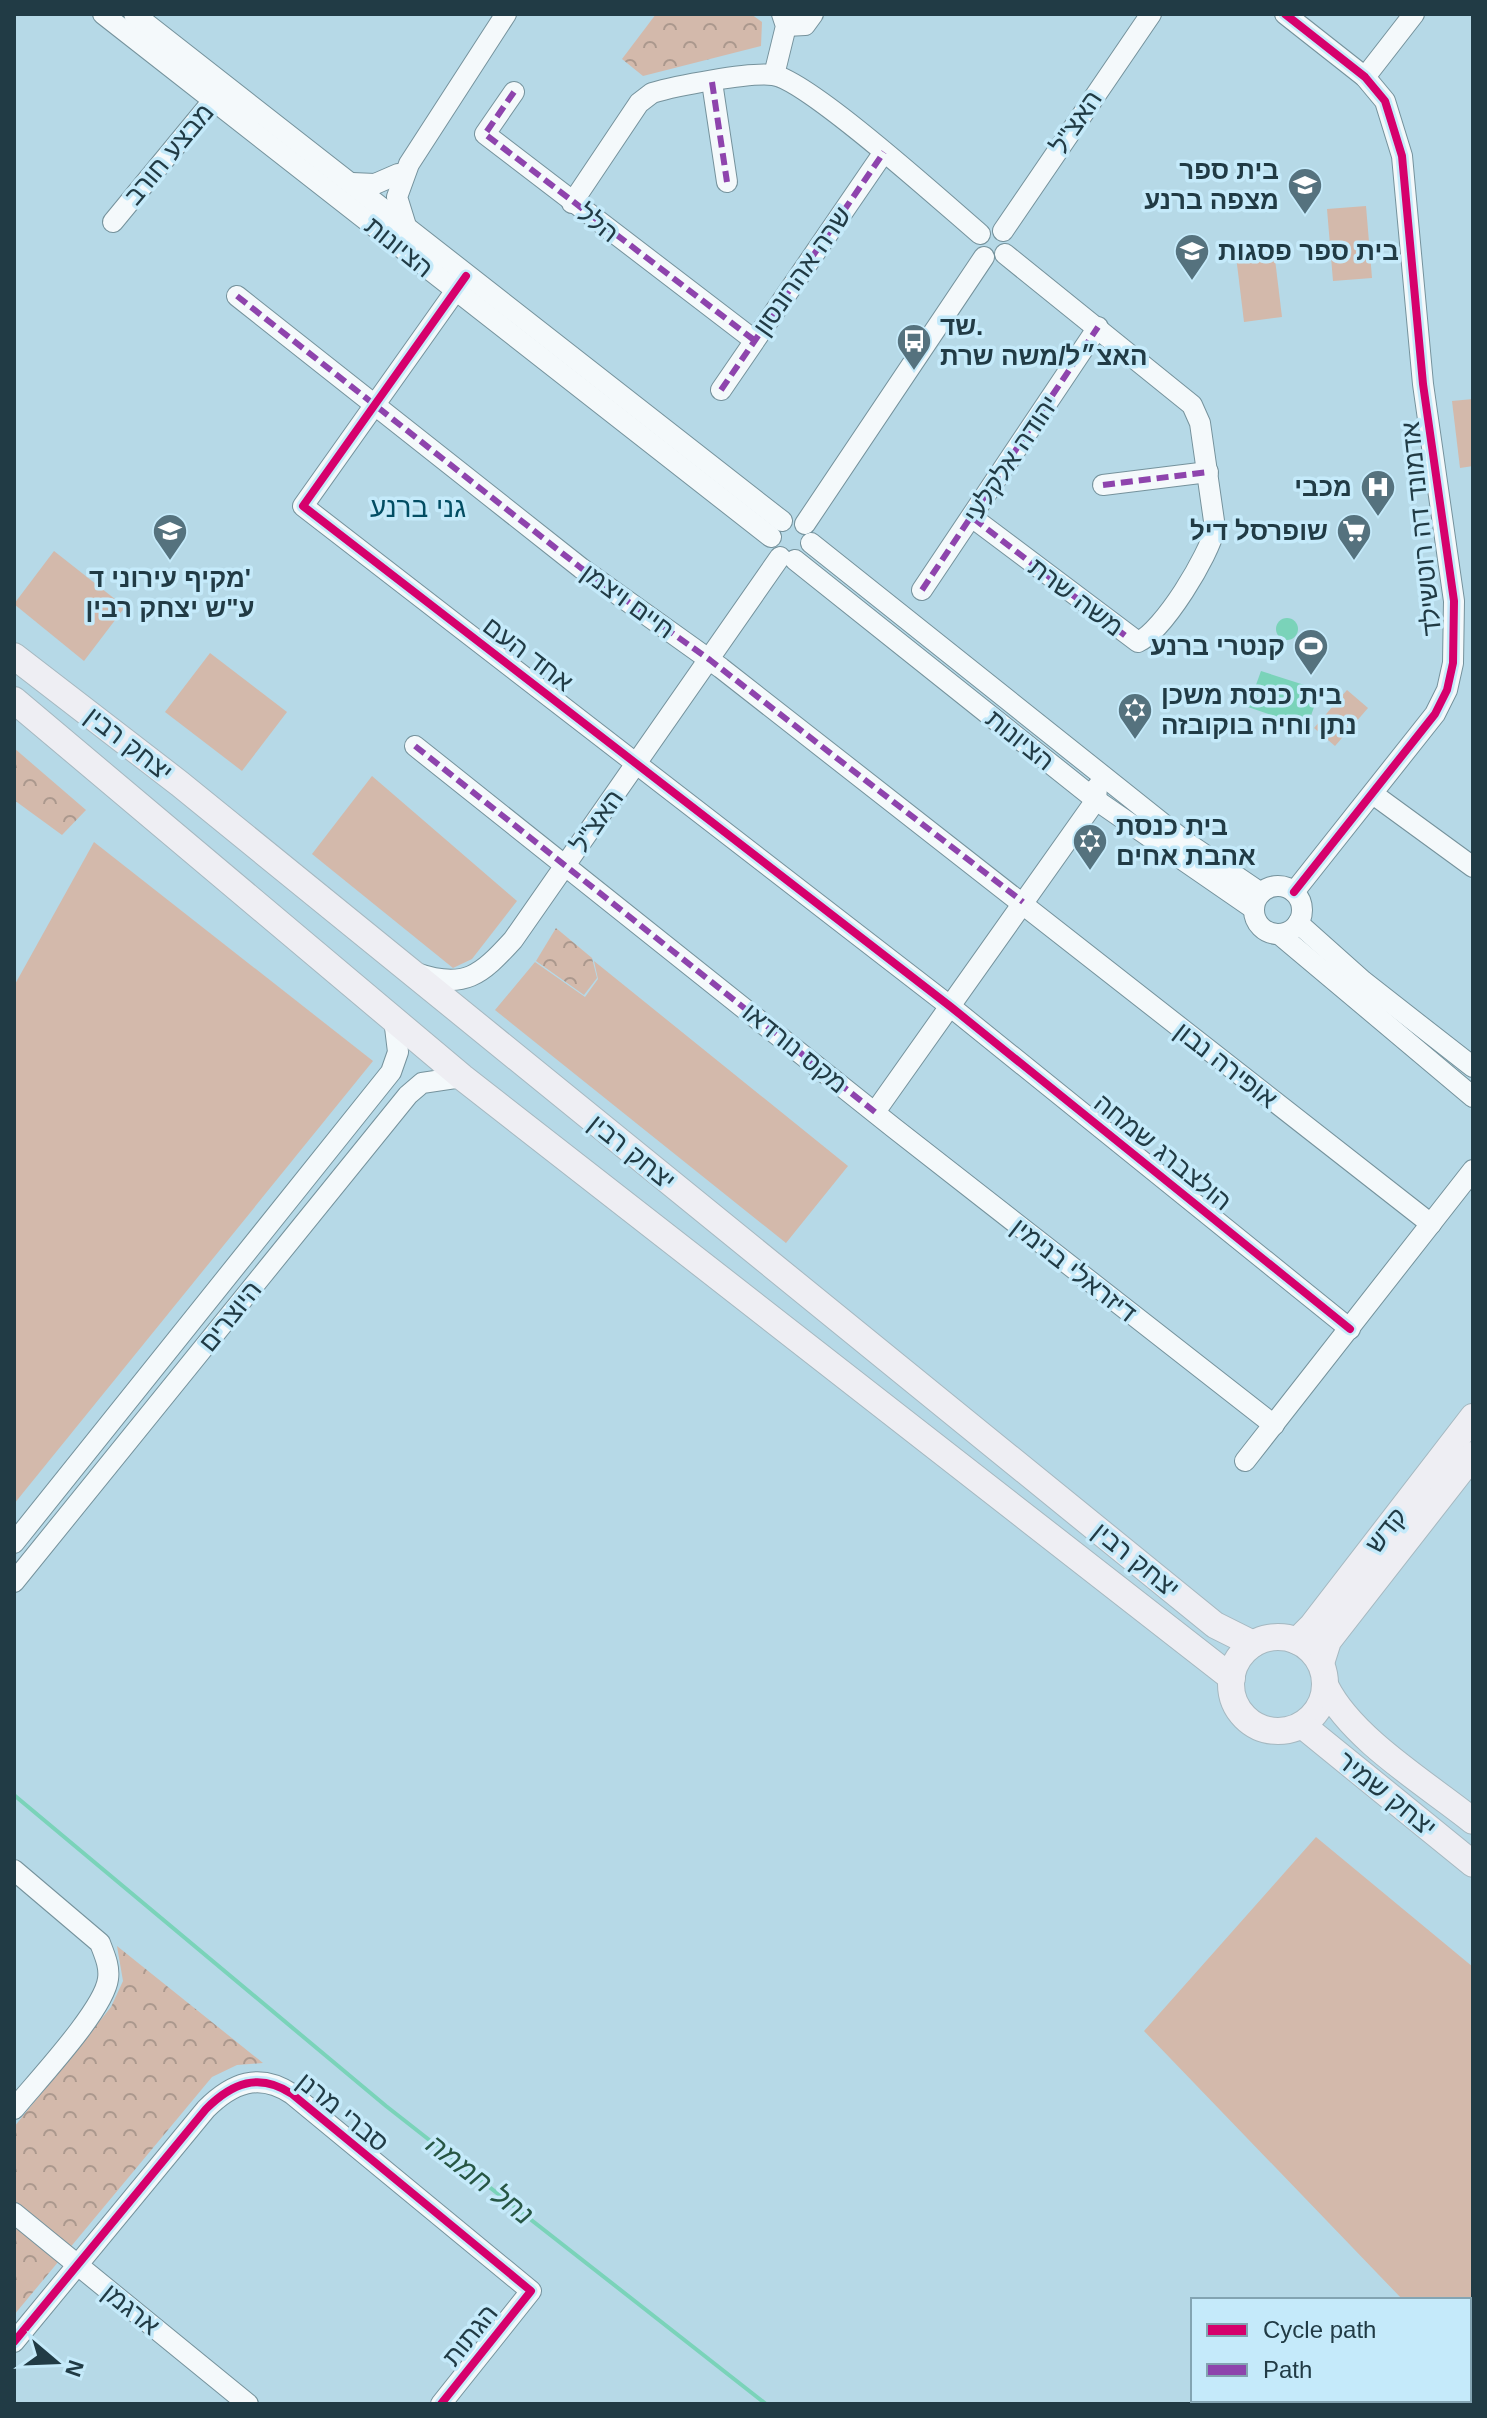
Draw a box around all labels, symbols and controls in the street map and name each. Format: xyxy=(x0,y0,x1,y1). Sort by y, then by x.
street label: האצ"ל xyxy=(1044,85,1108,159)
street label: מבצע חורב xyxy=(118,97,220,211)
place label: בית ספר מצפה ברנע xyxy=(1144,155,1279,215)
school or university icon: בית ספר מצפה ברנע xyxy=(1286,166,1324,216)
street label: הלל xyxy=(572,198,624,248)
street label: שרה אהרונסון xyxy=(747,201,857,341)
street label: הציונות xyxy=(359,210,439,284)
school or university icon: בית ספר פסגות xyxy=(1173,232,1211,282)
place label: בית ספר פסגות xyxy=(1218,236,1399,266)
place label: שד. האצ״ל/משה שרת xyxy=(940,311,1148,371)
bus stop icon: שד. האצ״ל/משה שרת xyxy=(895,322,933,372)
street label: יהודה אלקלעי xyxy=(957,390,1065,528)
street label: אדמונד דה רוטשילד xyxy=(1395,420,1447,638)
hospital icon: מכבי xyxy=(1359,468,1397,518)
place label: מכבי xyxy=(1294,472,1352,502)
district label: גני ברנע xyxy=(370,492,466,523)
school or university icon: מקיף עירוני ד' ע"ש יצחק רבין xyxy=(151,512,189,562)
supermarket icon: שופרסל דיל xyxy=(1335,512,1373,562)
place label: שופרסל דיל xyxy=(1190,516,1328,546)
street label: משה שרת xyxy=(1023,552,1129,642)
street label: חיים ויצמן xyxy=(576,557,680,645)
place label: מקיף עירוני ד' ע"ש יצחק רבין xyxy=(85,563,255,623)
street label: אחד העם xyxy=(477,611,579,697)
sports icon: קנטרי ברנע xyxy=(1292,627,1330,677)
place label: קנטרי ברנע xyxy=(1150,631,1285,661)
place label: בית כנסת משכן נתן וחיה בוקובזה xyxy=(1161,680,1357,740)
synagogue icon: בית כנסת משכן נתן וחיה בוקובזה xyxy=(1116,691,1154,741)
street label: יצחק רבין xyxy=(79,701,179,787)
street label: הציונות xyxy=(980,703,1060,777)
street label: האצ"ל xyxy=(565,784,629,858)
place label: בית כנסת אהבת אחים xyxy=(1116,811,1256,871)
synagogue icon: בית כנסת אהבת אחים xyxy=(1071,822,1109,872)
street label: מקס נורדאו xyxy=(737,997,853,1099)
street label: אופירה נבון xyxy=(1169,1016,1283,1114)
street label: הולצברג שמחה xyxy=(1088,1087,1238,1217)
street label: יצחק רבין xyxy=(583,1108,681,1196)
street label: דיזראלי בנימין xyxy=(1006,1212,1142,1328)
street label: היוצרים xyxy=(193,1275,267,1357)
street label: קדש xyxy=(1359,1502,1413,1558)
street label: יצחק רבין xyxy=(1087,1516,1185,1604)
street label: יצחק שמיר xyxy=(1332,1745,1442,1843)
street label: סברי מרנן xyxy=(291,2066,395,2158)
water label: נחל חממה xyxy=(420,2128,539,2231)
street label: ארגמן xyxy=(96,2277,166,2341)
street label: הגתות xyxy=(436,2298,504,2372)
legend xyxy=(1191,2298,1471,2402)
text: Cycle path xyxy=(1263,2316,1376,2343)
north arrow xyxy=(16,2322,96,2402)
text: Path xyxy=(1263,2356,1312,2383)
text: N xyxy=(60,2357,89,2380)

